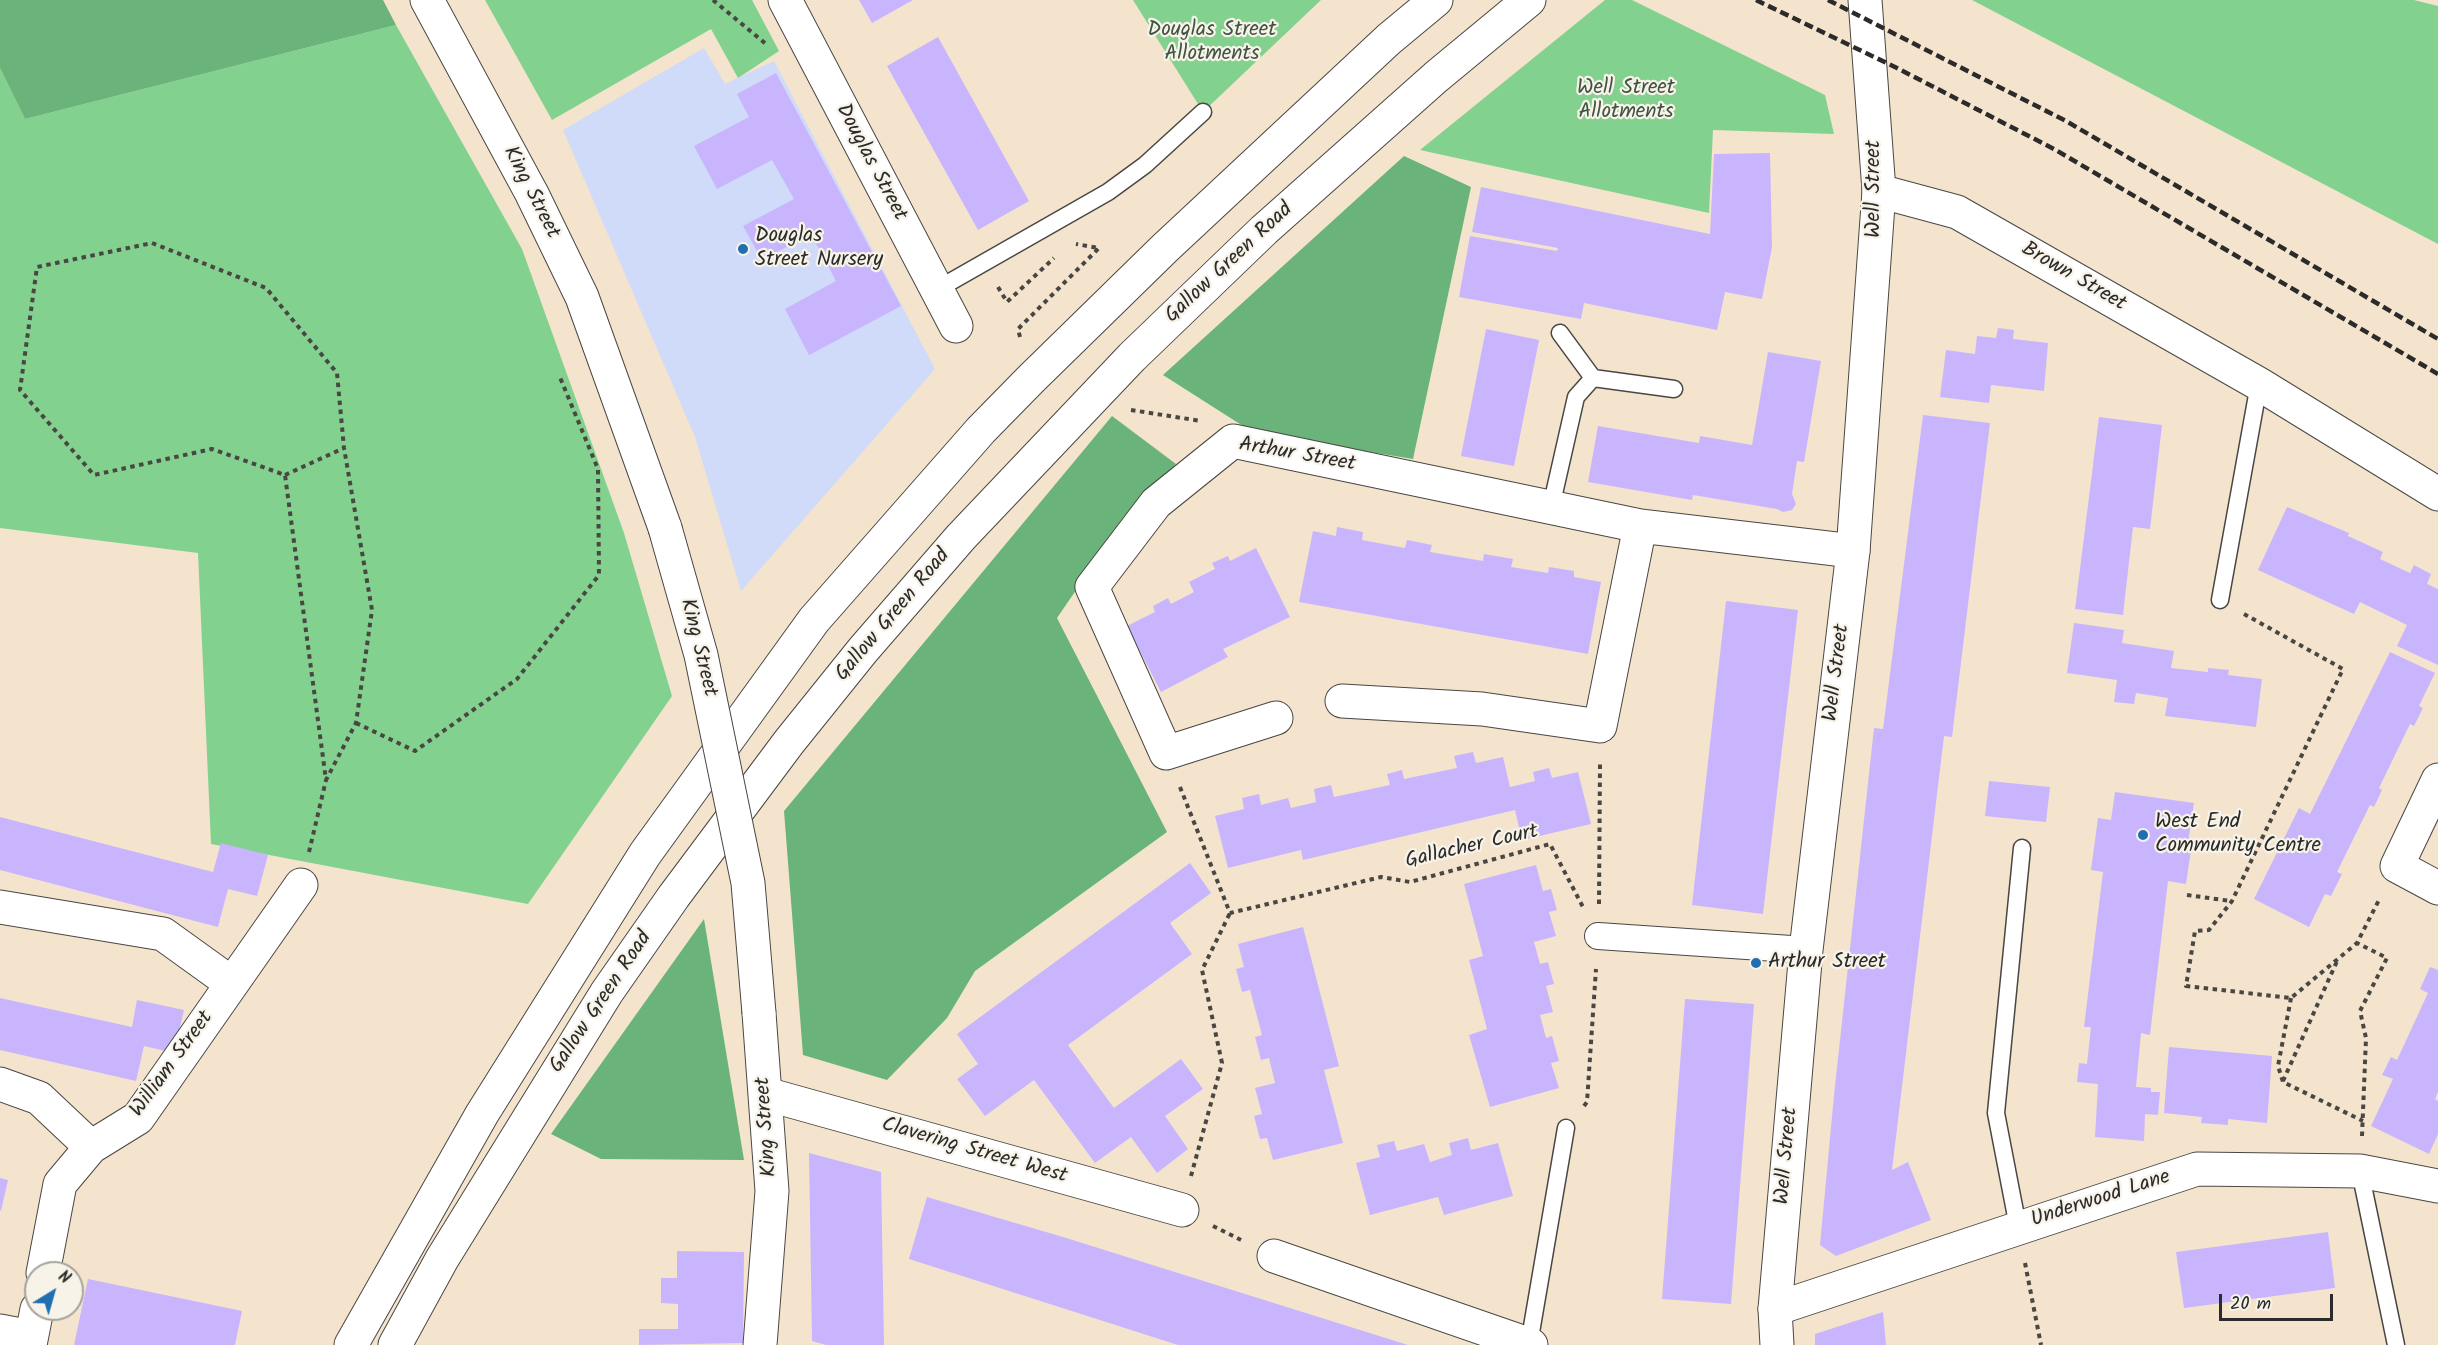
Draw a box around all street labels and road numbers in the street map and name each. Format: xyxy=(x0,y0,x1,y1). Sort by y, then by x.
street label: Douglas Street xyxy=(829,100,911,226)
street label: Well Street xyxy=(1862,140,1888,238)
street label: King Street xyxy=(496,143,564,243)
street label: Gallow Green Road xyxy=(1161,198,1299,330)
street label: Brown Street xyxy=(2016,238,2130,318)
street label: Arthur Street xyxy=(1237,433,1357,479)
street label: Gallow Green Road xyxy=(831,545,957,687)
street label: King Street xyxy=(673,596,721,700)
street label: Well Street xyxy=(1820,623,1856,723)
street label: Gallacher Court xyxy=(1403,820,1541,876)
street label: Gallow Green Road xyxy=(545,927,659,1079)
street label: William Street xyxy=(126,1007,220,1123)
street label: King Street xyxy=(752,1076,784,1178)
street label: Well Street xyxy=(1771,1106,1805,1206)
street label: Clavering Street West xyxy=(878,1113,1070,1191)
street label: Underwood Lane xyxy=(2028,1166,2174,1234)

